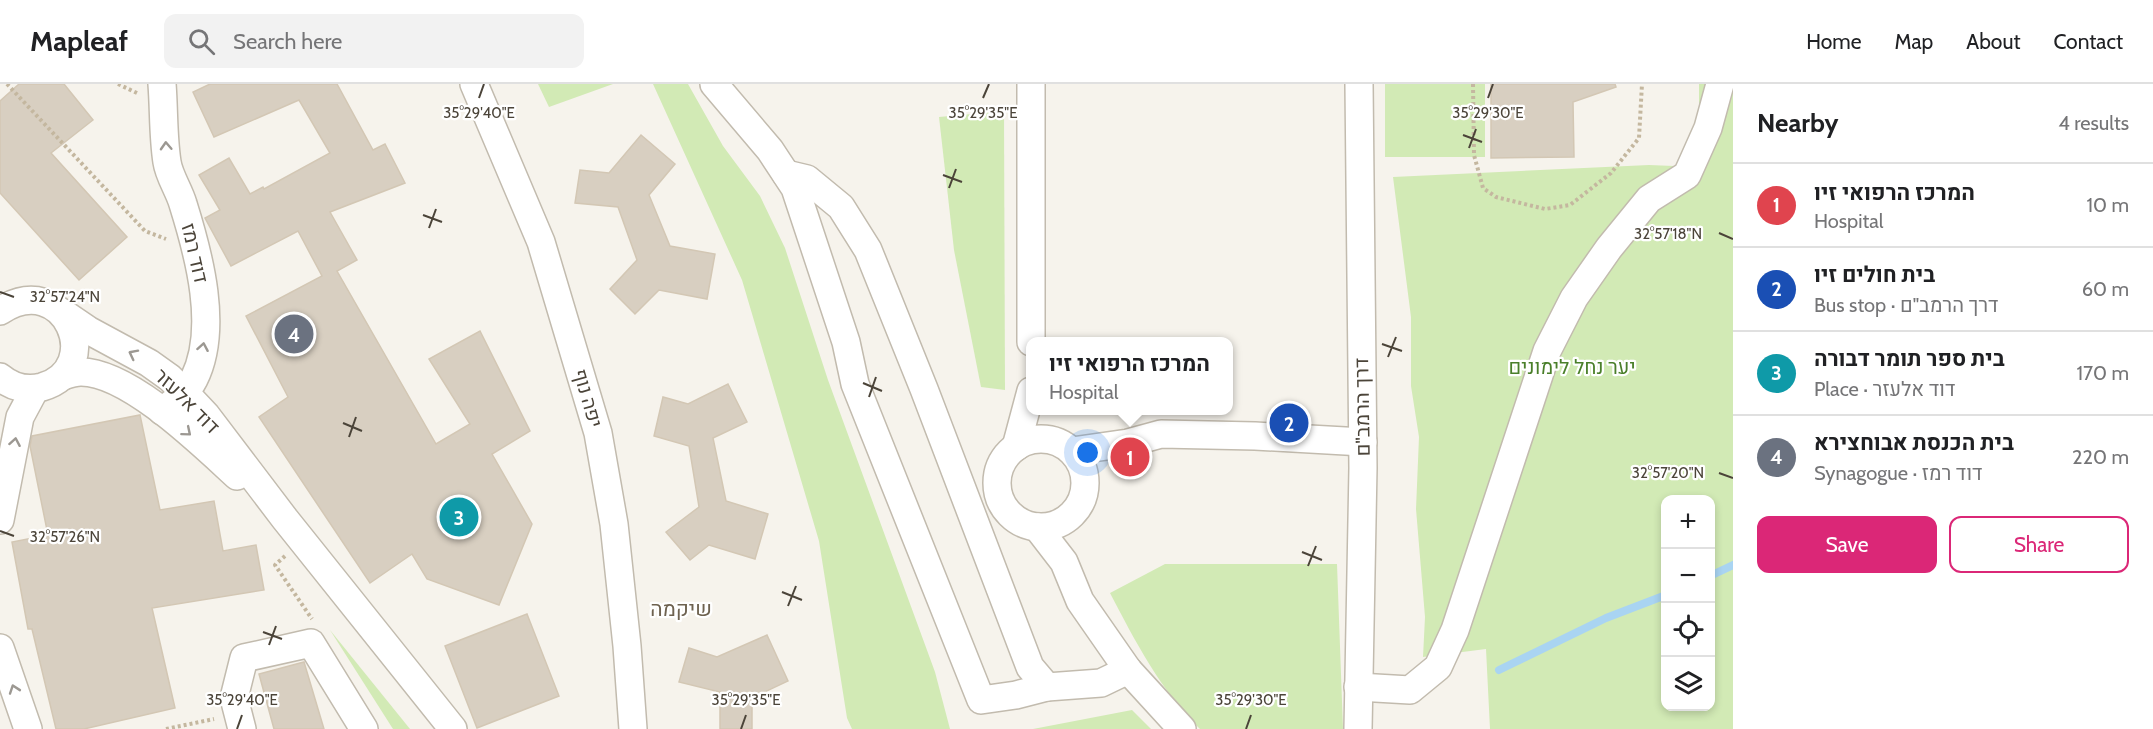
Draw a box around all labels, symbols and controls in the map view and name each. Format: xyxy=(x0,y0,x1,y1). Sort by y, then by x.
search box xyxy=(164,14,584,68)
text: Mapleaf xyxy=(30,24,128,58)
icon: search xyxy=(185,25,218,58)
text: Search here xyxy=(233,28,342,55)
text: Home xyxy=(1806,29,1862,54)
text: Map xyxy=(1895,29,1933,54)
text: About xyxy=(1966,29,2020,54)
text: Contact xyxy=(2053,29,2123,54)
text: 35°29'40"E xyxy=(443,104,515,122)
text: 35°29'35"E xyxy=(949,104,1017,122)
text: 35°29'30"E xyxy=(1452,104,1524,122)
text: Nearby xyxy=(1757,107,1838,139)
text: 4 results xyxy=(2058,111,2129,135)
one-way arrow xyxy=(159,142,172,151)
text: המרכז הרפואי זיו xyxy=(1814,179,1975,206)
text: 1 xyxy=(1773,193,1780,217)
text: 10 m xyxy=(2086,193,2129,217)
text: Hospital xyxy=(1814,209,1884,233)
street label: דוד רמז xyxy=(176,221,214,285)
text: 32°57'18"N xyxy=(1634,225,1702,243)
text: בית חולים זיו xyxy=(1814,261,1935,288)
text: 2 xyxy=(1771,277,1782,301)
text: 60 m xyxy=(2082,277,2129,301)
text: 32°57'24"N xyxy=(30,288,100,306)
text: Bus stop · דרך הרמב"ם xyxy=(1814,293,1999,317)
pin: 4 xyxy=(274,312,314,356)
popup xyxy=(1026,337,1233,415)
one-way arrow xyxy=(196,342,208,351)
text: בית ספר תומר דבורה xyxy=(1814,345,2005,372)
one-way arrow xyxy=(128,350,139,361)
text: המרכז הרפואי זיו xyxy=(1049,350,1210,377)
park label: יער נחל לימונים xyxy=(1509,355,1635,379)
street label: דרך הרמב"ם xyxy=(1349,358,1375,456)
text: 3 xyxy=(1771,361,1782,385)
text: 170 m xyxy=(2077,361,2129,385)
street label: דוד אלעזר xyxy=(149,363,225,439)
street label: יפה נוף xyxy=(568,366,608,430)
text: Place · דוד אלעזר xyxy=(1814,377,1955,401)
text: Hospital xyxy=(1049,380,1119,404)
pin: 2 xyxy=(1270,400,1308,446)
one-way arrow xyxy=(180,425,191,436)
text: בית הכנסת אבוחצירא xyxy=(1814,429,2014,456)
pin: 1 xyxy=(1110,434,1150,479)
one-way arrow xyxy=(8,437,21,447)
your location xyxy=(1073,438,1102,467)
text: 4 xyxy=(1770,445,1783,469)
text: 220 m xyxy=(2072,445,2129,469)
text: Synagogue · דוד רמז xyxy=(1814,461,1982,485)
text: 32°57'20"N xyxy=(1632,464,1704,482)
pin: 3 xyxy=(440,494,478,540)
map controls xyxy=(1661,495,1715,711)
button: + xyxy=(1661,495,1715,549)
button: Save xyxy=(1757,516,1937,573)
button: Share xyxy=(1949,516,2129,573)
text: 32°57'26"N xyxy=(30,528,100,546)
button: − xyxy=(1661,549,1715,603)
district label: שיקמה xyxy=(650,596,712,621)
button: locate xyxy=(1661,603,1715,657)
button: layers xyxy=(1661,657,1715,711)
one-way arrow xyxy=(9,684,22,695)
text: 35°29'40"E xyxy=(206,691,278,709)
text: 35°29'35"E xyxy=(712,691,780,709)
text: 35°29'30"E xyxy=(1215,691,1287,709)

